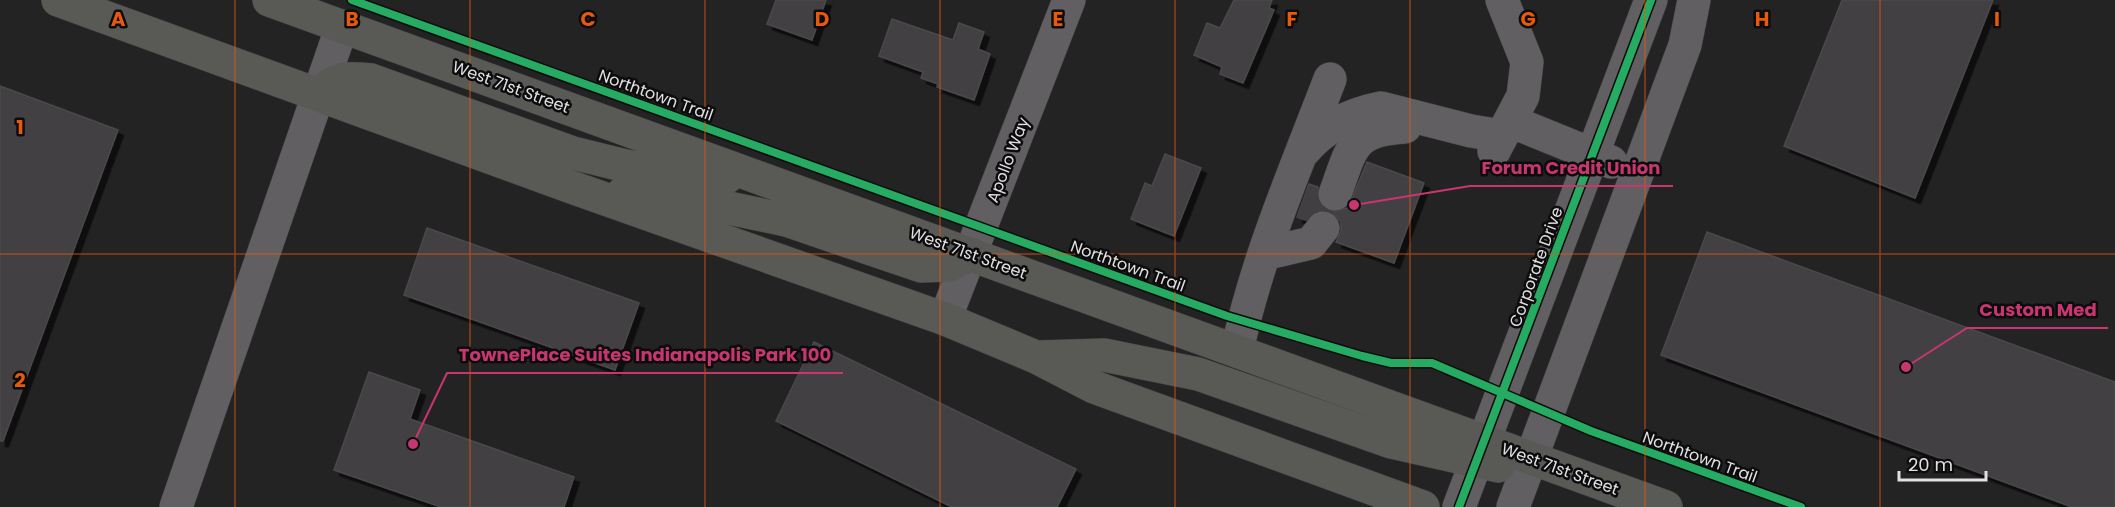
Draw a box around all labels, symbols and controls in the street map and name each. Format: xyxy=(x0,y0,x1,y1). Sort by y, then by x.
text: A xyxy=(111,5,126,33)
text: B xyxy=(345,5,359,33)
text: C xyxy=(580,5,596,33)
text: D xyxy=(815,5,829,33)
text: E xyxy=(1053,5,1063,33)
text: F xyxy=(1287,5,1298,33)
text: G xyxy=(1520,5,1536,33)
text: H xyxy=(1755,5,1769,33)
text: I xyxy=(1994,5,2000,33)
street label: West 71st Street xyxy=(449,55,573,119)
street label: Northtown Trail xyxy=(595,64,717,126)
text: 1 xyxy=(16,113,24,141)
street label: Apollo Way xyxy=(981,114,1035,206)
callout: Forum Credit Union xyxy=(1470,150,1673,186)
text: Forum Credit Union xyxy=(1482,155,1660,180)
street label: Corporate Drive xyxy=(1504,204,1568,330)
street label: West 71st Street xyxy=(906,221,1030,285)
street label: Northtown Trail xyxy=(1067,235,1189,297)
callout: Custom Med xyxy=(1967,292,2108,328)
text: Custom Med xyxy=(1979,297,2097,322)
callout: TownePlace Suites Indianapolis Park 100 xyxy=(447,337,843,373)
text: TownePlace Suites Indianapolis Park 100 xyxy=(459,342,831,367)
text: 2 xyxy=(14,366,26,394)
street label: Northtown Trail xyxy=(1639,426,1761,488)
street label: West 71st Street xyxy=(1498,437,1622,501)
scale bar xyxy=(1899,444,1986,482)
text: 20 m xyxy=(1908,452,1953,477)

